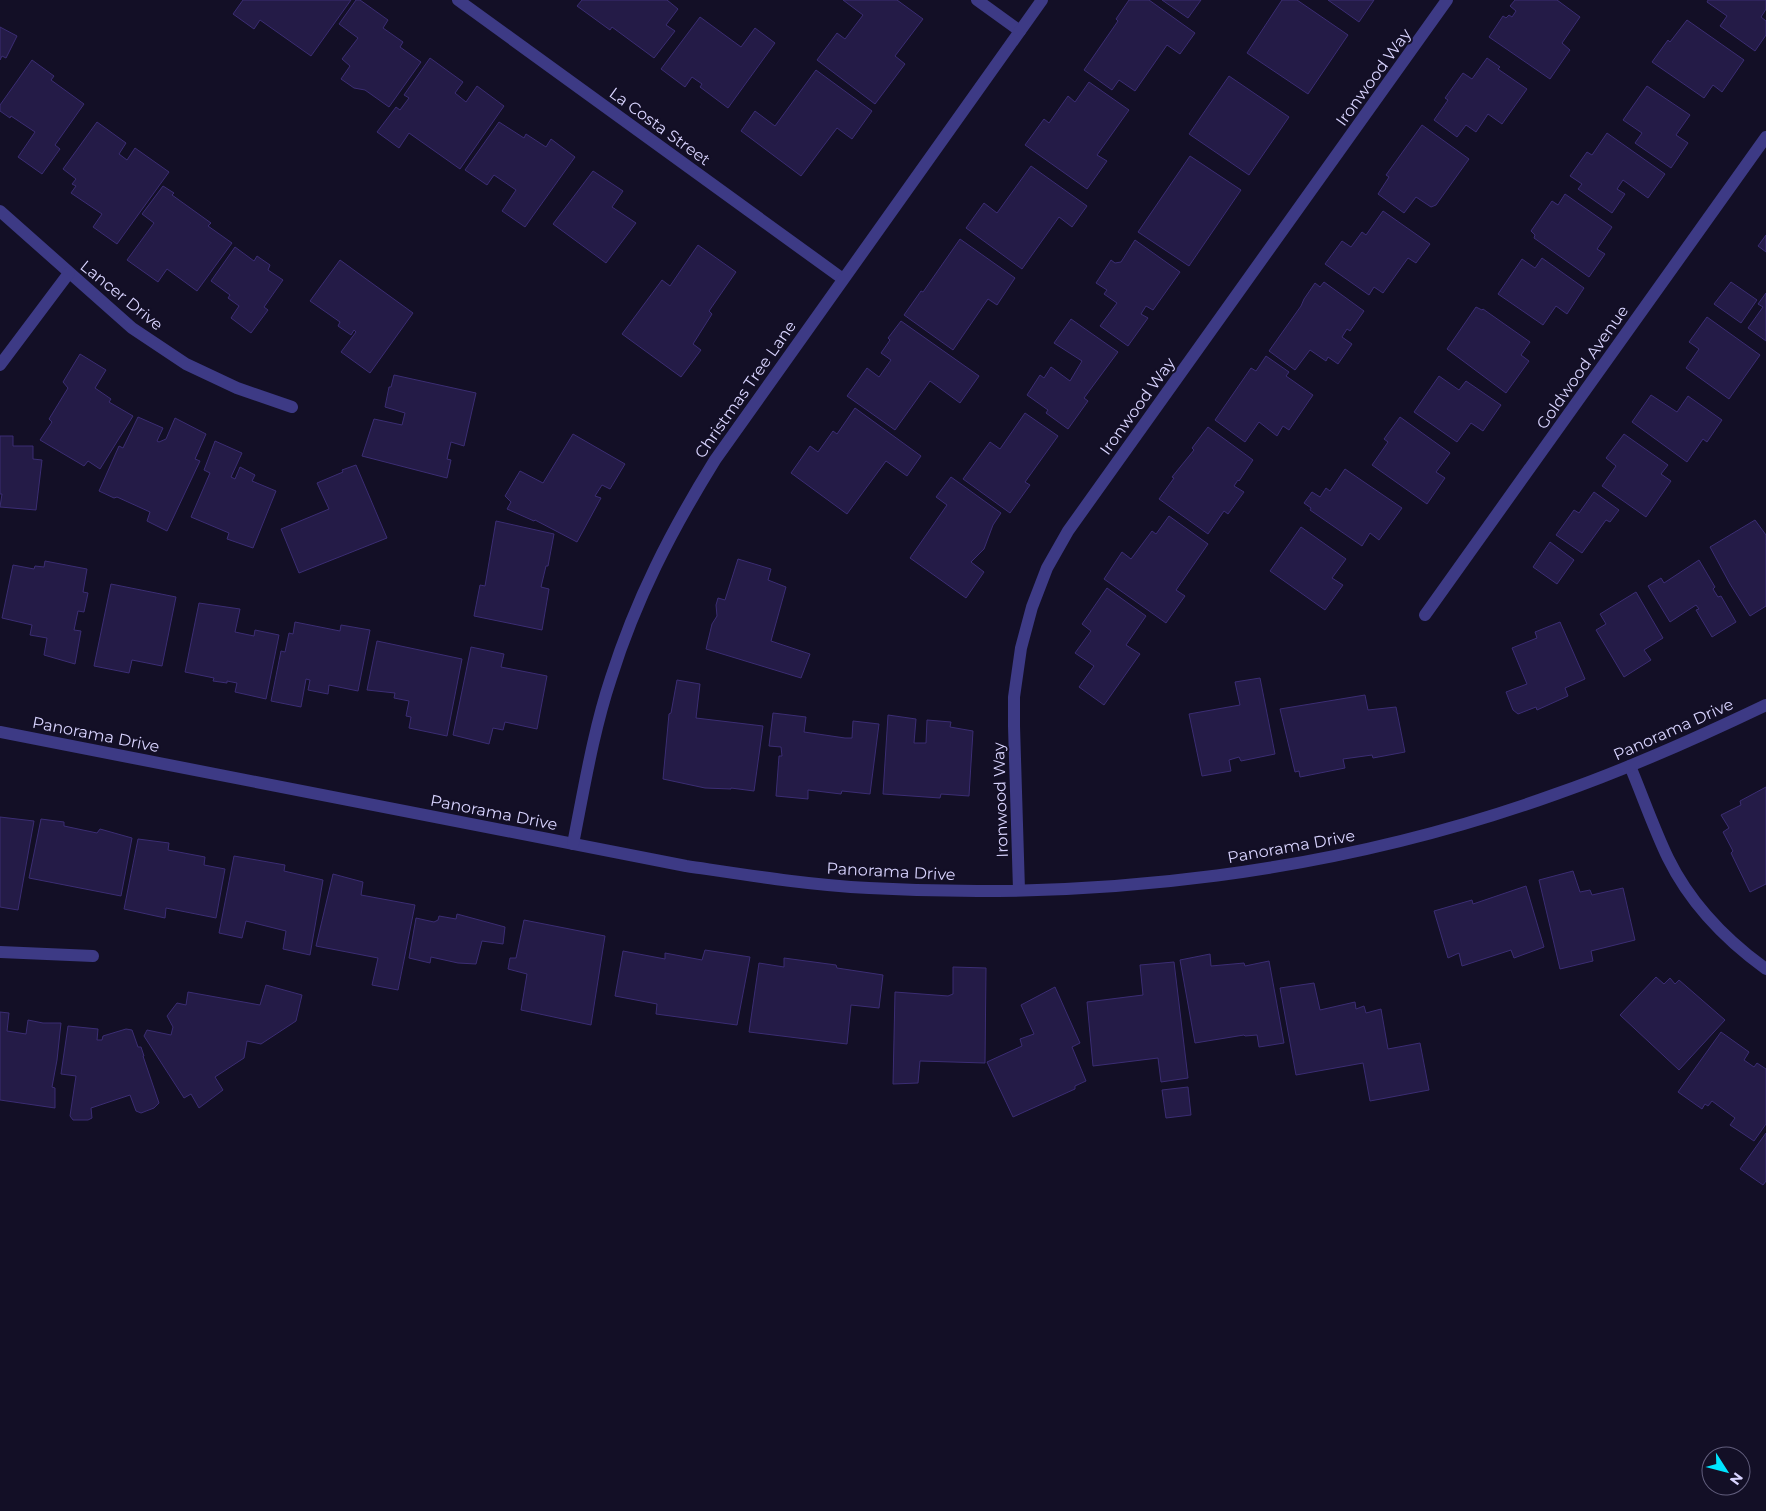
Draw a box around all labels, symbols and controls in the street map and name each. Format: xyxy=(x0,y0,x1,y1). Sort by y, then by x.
street label: Ironwood Way xyxy=(1332,25,1415,130)
street label: La Costa Street xyxy=(606,83,714,170)
street label: Lancer Drive xyxy=(77,256,167,334)
street label: Goldwood Avenue xyxy=(1533,302,1632,433)
street label: Christmas Tree Lane xyxy=(691,317,800,462)
street label: Ironwood Way xyxy=(1096,354,1179,459)
street label: Panorama Drive xyxy=(1610,694,1736,764)
street label: Panorama Drive xyxy=(31,713,161,756)
street label: Ironwood Way xyxy=(989,742,1012,858)
street label: Panorama Drive xyxy=(429,791,559,834)
street label: Panorama Drive xyxy=(1226,826,1356,867)
street label: Panorama Drive xyxy=(826,859,956,884)
north arrow xyxy=(1701,1446,1751,1496)
text: N xyxy=(1726,1469,1747,1489)

